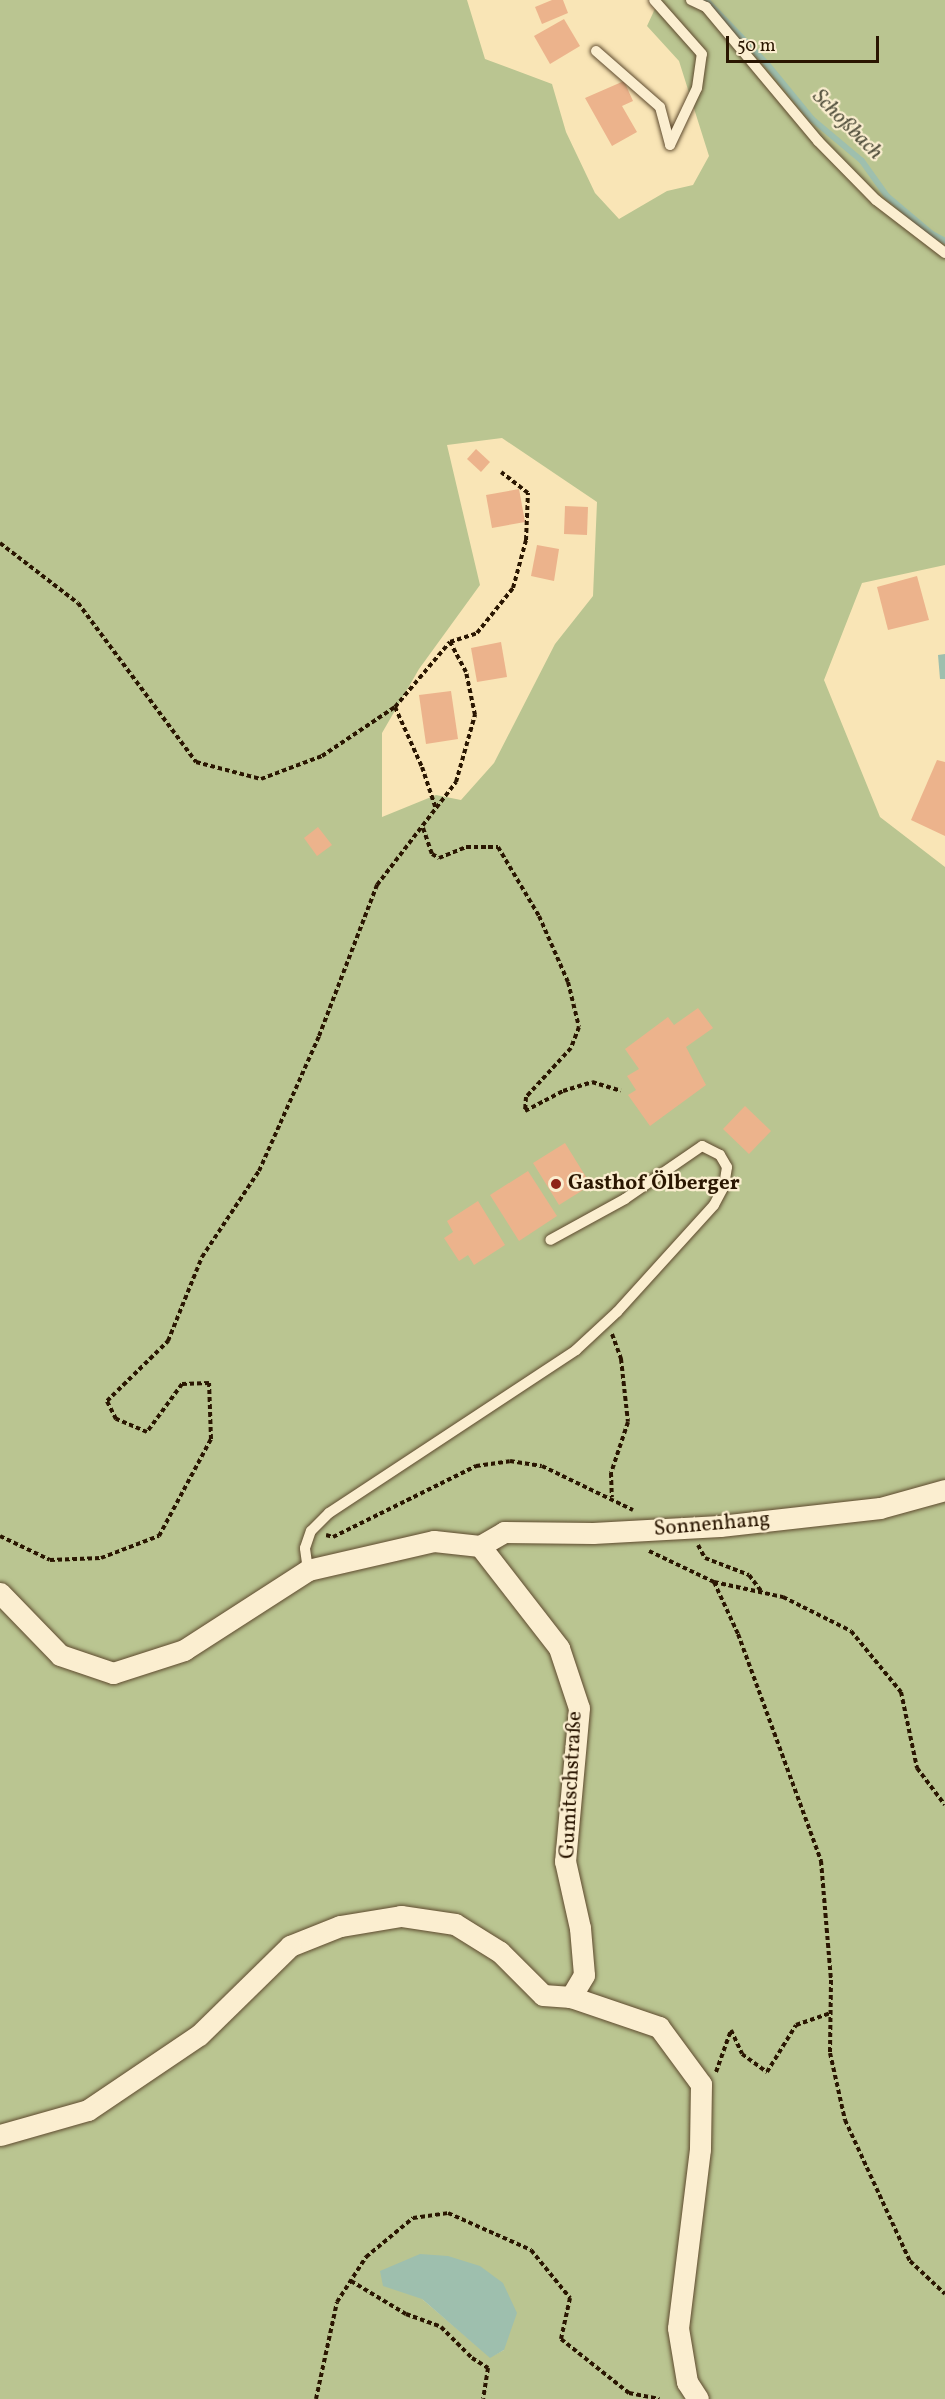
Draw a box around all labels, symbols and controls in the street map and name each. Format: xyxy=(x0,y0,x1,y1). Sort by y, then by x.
scale bar xyxy=(729,24,882,62)
text: 50 m xyxy=(737,34,776,59)
water label: Schoßbach xyxy=(806,84,888,166)
place label: Gasthof Ölberger xyxy=(568,1171,738,1197)
marker: Gasthof Ölberger xyxy=(549,1177,563,1191)
street label: Sonnenhang xyxy=(653,1507,771,1543)
street label: Gumitschstraße xyxy=(556,1710,588,1860)

